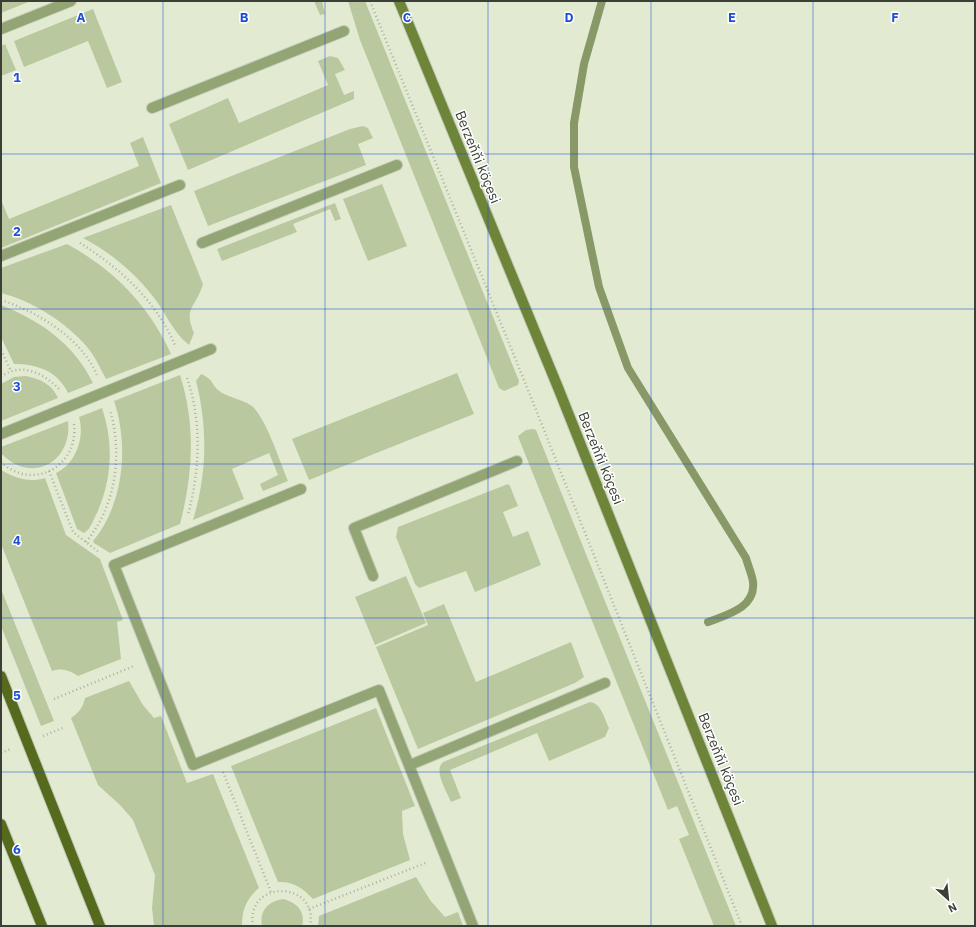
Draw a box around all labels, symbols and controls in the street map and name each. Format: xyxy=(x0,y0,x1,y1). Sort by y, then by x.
text: A xyxy=(77,9,86,26)
text: B xyxy=(240,9,249,26)
text: C xyxy=(403,9,412,26)
text: D xyxy=(564,9,574,26)
text: E xyxy=(728,9,736,26)
text: F xyxy=(891,9,899,26)
text: 1 xyxy=(13,69,21,86)
street label: Berzeňňi köçesi xyxy=(451,108,505,206)
text: 2 xyxy=(13,223,21,240)
text: 3 xyxy=(13,378,21,395)
street label: Berzeňňi köçesi xyxy=(574,409,628,507)
text: 4 xyxy=(13,532,21,549)
text: 5 xyxy=(13,687,21,704)
street label: Berzeňňi köçesi xyxy=(694,710,748,808)
text: 6 xyxy=(13,841,21,858)
north arrow xyxy=(928,879,968,919)
text: N xyxy=(946,900,959,916)

